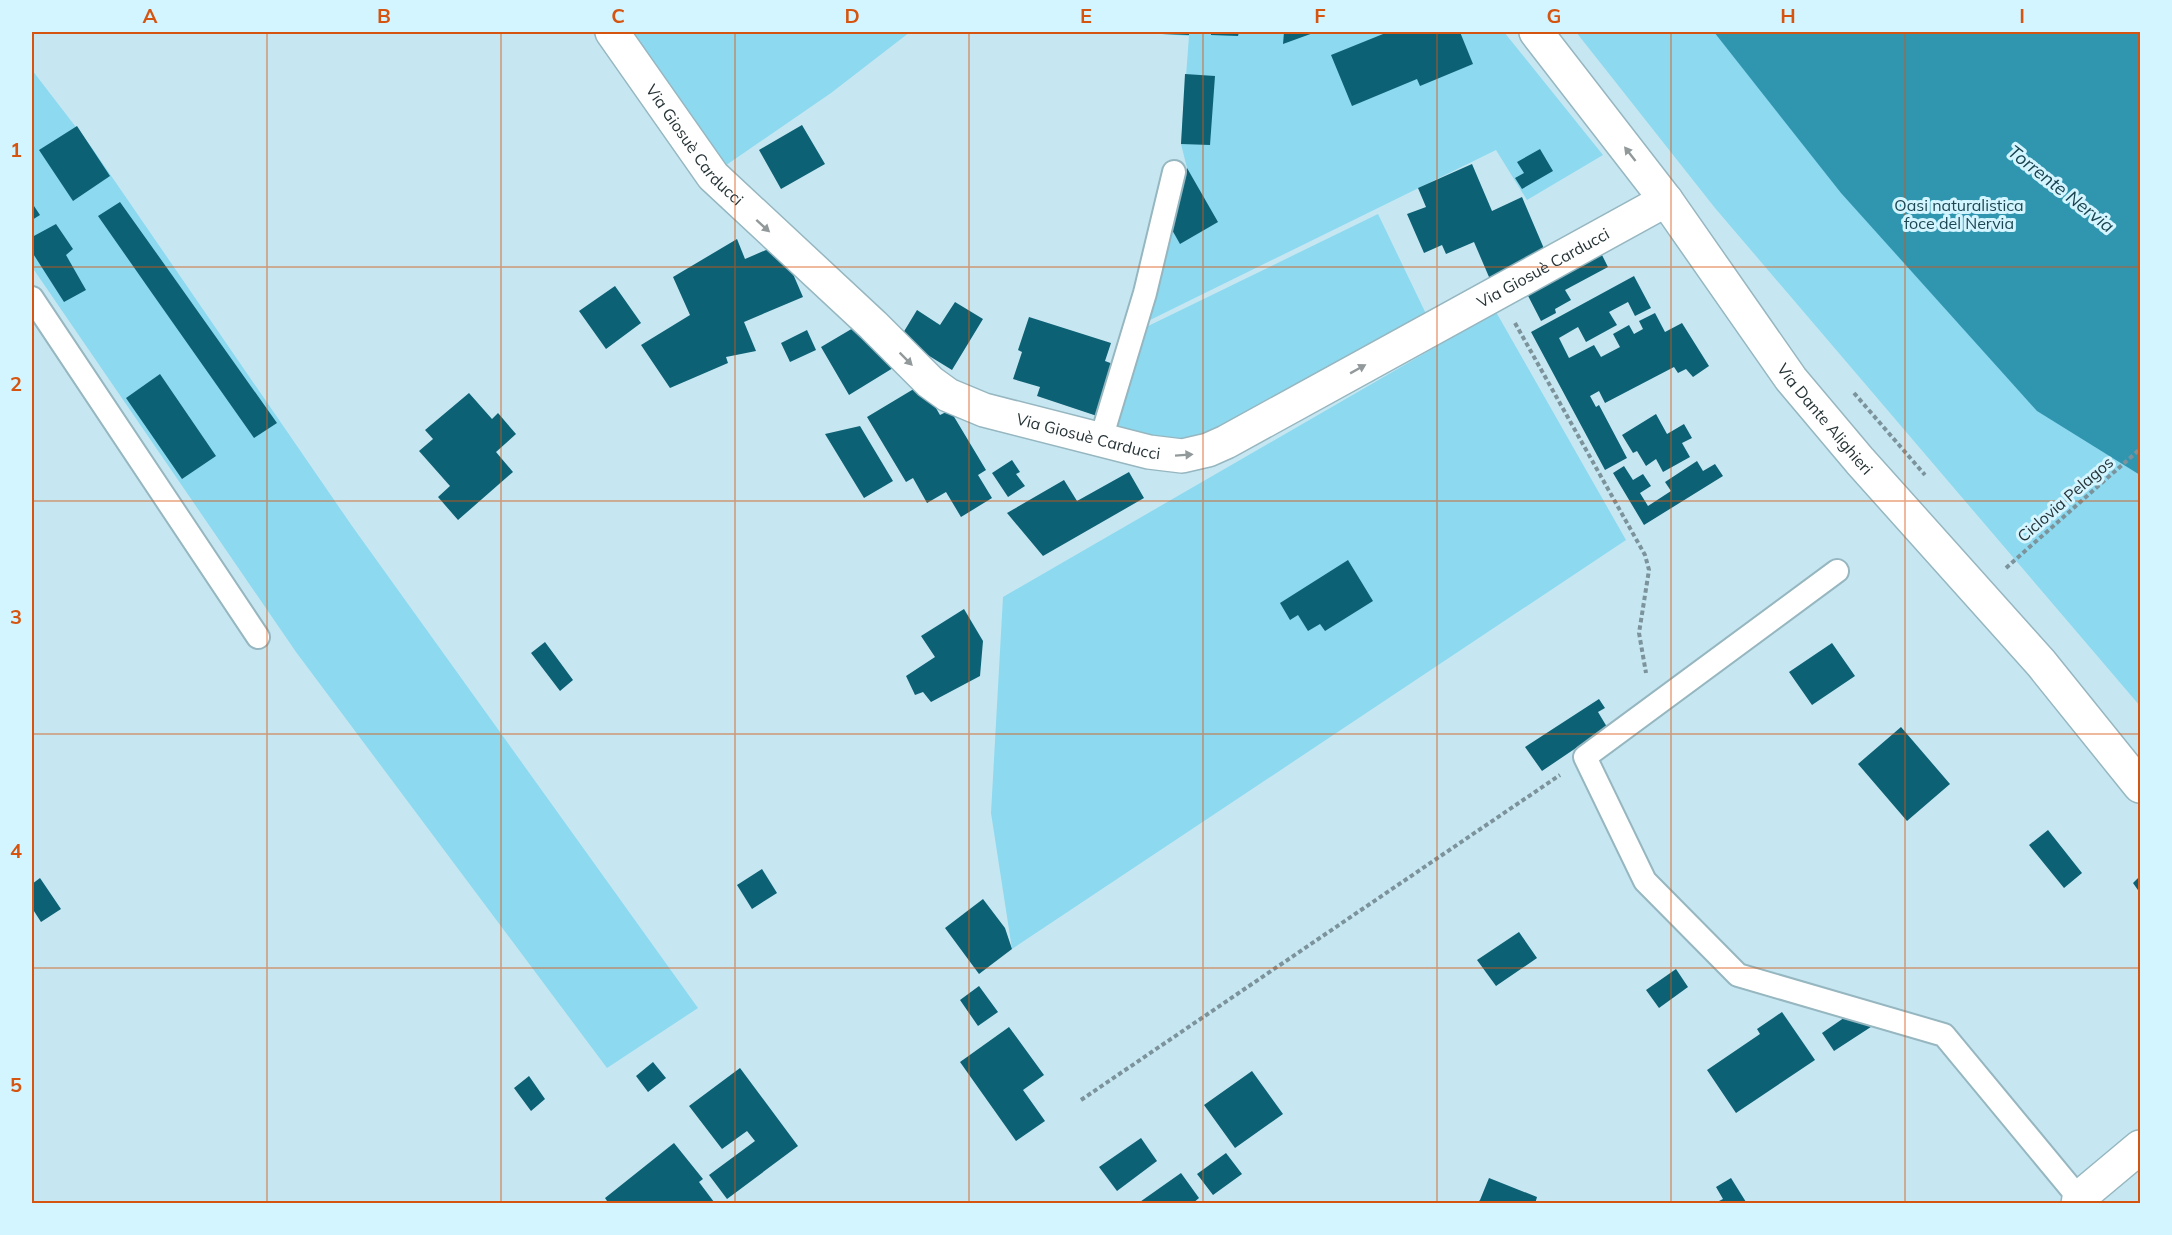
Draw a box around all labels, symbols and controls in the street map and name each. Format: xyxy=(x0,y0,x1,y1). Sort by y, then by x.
text: A xyxy=(143,3,158,28)
text: B xyxy=(377,3,391,28)
text: C xyxy=(611,3,625,28)
text: D xyxy=(844,3,860,28)
text: E xyxy=(1080,3,1092,28)
text: F xyxy=(1314,3,1326,28)
text: G xyxy=(1547,3,1561,28)
text: H xyxy=(1780,3,1796,28)
text: I xyxy=(2019,3,2025,28)
street label: Via Giosuè Carducci xyxy=(642,80,748,209)
text: 1 xyxy=(10,137,22,162)
water label: Torrente Nervia xyxy=(2004,140,2119,237)
one-way arrow xyxy=(1625,146,1637,161)
park label: Oasi naturalistica foce del Nervia xyxy=(1894,195,2024,233)
one-way arrow xyxy=(756,219,771,233)
street label: Via Giosuè Carducci xyxy=(1473,223,1613,312)
one-way arrow xyxy=(899,351,913,365)
street label: Via Dante Alighieri xyxy=(1773,359,1877,478)
one-way arrow xyxy=(1349,364,1366,374)
text: 2 xyxy=(10,371,22,396)
street label: Via Giosuè Carducci xyxy=(1014,409,1161,463)
one-way arrow xyxy=(1174,450,1193,459)
street label: Ciclovia Pelagos xyxy=(2013,452,2117,546)
text: 3 xyxy=(10,604,22,629)
text: 4 xyxy=(10,838,22,863)
text: 5 xyxy=(10,1072,22,1097)

